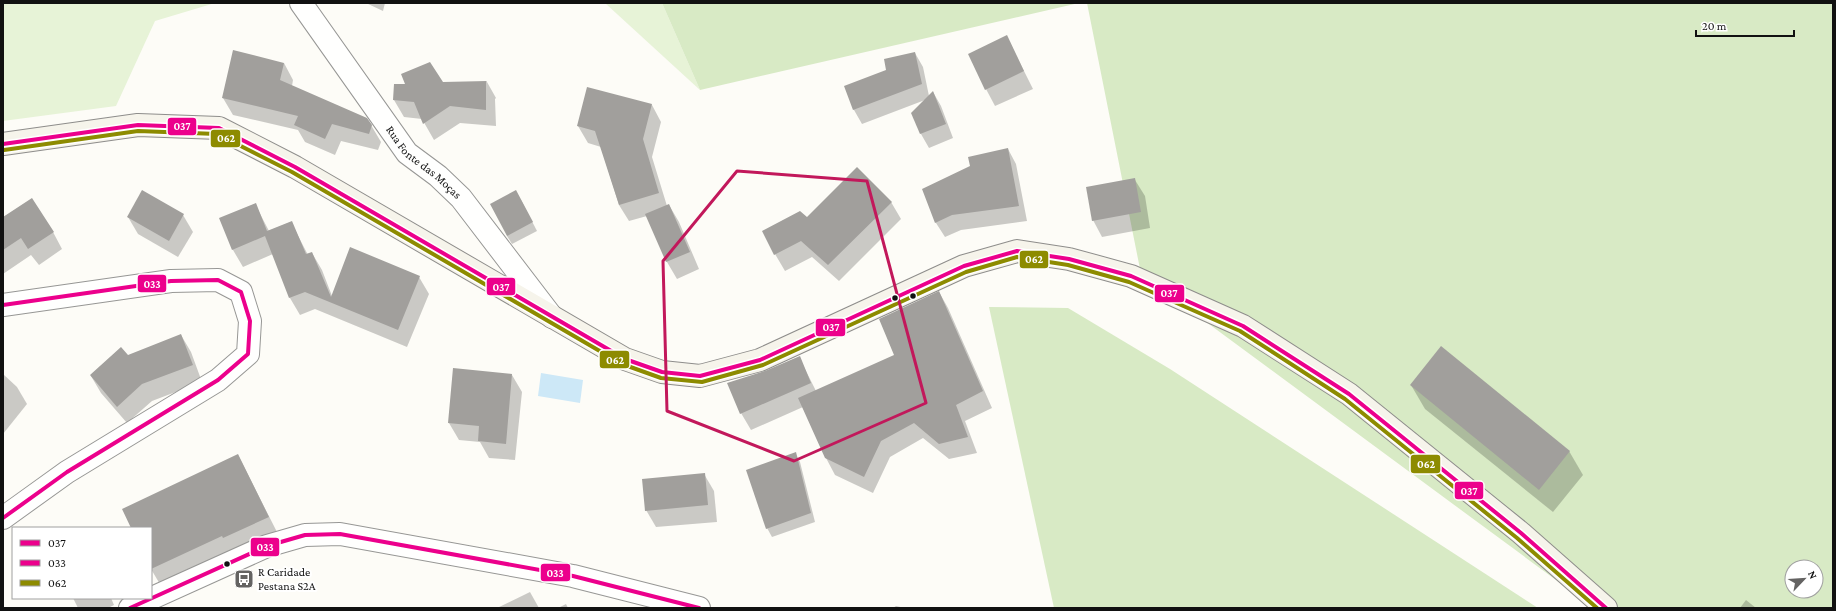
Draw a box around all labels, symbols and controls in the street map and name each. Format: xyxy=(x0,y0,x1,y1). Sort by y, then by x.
scale bar xyxy=(1696,12,1794,38)
text: 20 m xyxy=(1702,19,1727,33)
line badge: 037 xyxy=(167,117,197,136)
text: 037 xyxy=(173,120,191,132)
street label: Rua Fonte das Moças xyxy=(383,123,465,202)
line badge: 062 xyxy=(210,129,241,148)
text: 062 xyxy=(217,132,235,144)
line badge: 062 xyxy=(1019,250,1049,269)
text: 062 xyxy=(1025,253,1043,265)
line badge: 033 xyxy=(137,274,167,293)
line badge: 037 xyxy=(486,277,516,296)
text: 033 xyxy=(143,278,161,290)
text: 037 xyxy=(492,281,510,293)
line badge: 037 xyxy=(1154,284,1185,303)
text: 037 xyxy=(1160,287,1178,299)
unlabelled marker xyxy=(908,291,918,301)
unlabelled marker xyxy=(890,293,900,303)
line badge: 037 xyxy=(815,318,846,337)
text: 037 xyxy=(822,321,840,333)
line badge: 062 xyxy=(599,350,630,369)
text: 062 xyxy=(606,354,624,366)
line badge: 062 xyxy=(1410,454,1441,474)
text: 062 xyxy=(1417,458,1435,470)
line badge: 037 xyxy=(1454,481,1484,500)
text: 037 xyxy=(1460,485,1478,497)
legend xyxy=(12,527,152,599)
text: 037 xyxy=(48,536,66,550)
line badge: 033 xyxy=(250,537,280,557)
text: 033 xyxy=(256,541,274,553)
text: 033 xyxy=(48,556,66,570)
unlabelled marker xyxy=(222,559,232,569)
north arrow xyxy=(1784,559,1824,599)
line badge: 033 xyxy=(540,563,571,582)
place label: R Caridade Pestana S2A xyxy=(258,565,316,593)
text: 033 xyxy=(546,567,564,579)
bus stop icon: R Caridade Pestana S2A xyxy=(233,568,255,590)
text: N xyxy=(1806,569,1820,581)
text: 062 xyxy=(48,576,67,590)

